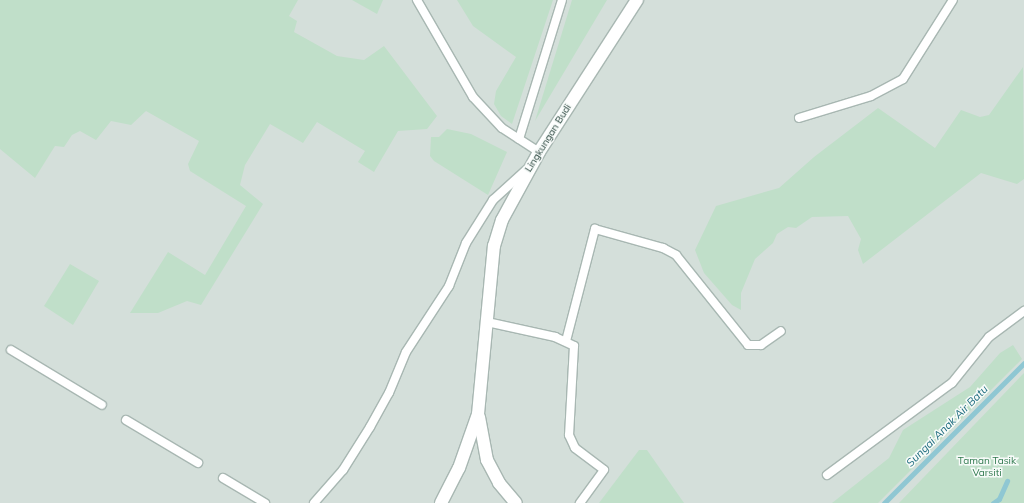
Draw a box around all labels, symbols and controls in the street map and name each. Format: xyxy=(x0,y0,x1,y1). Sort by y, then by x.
street label: Lingkungan Budi xyxy=(522,102,574,174)
water label: Sungai Anak Air Batu xyxy=(903,382,991,470)
park label: Taman Tasik Varsiti xyxy=(958,454,1016,478)

